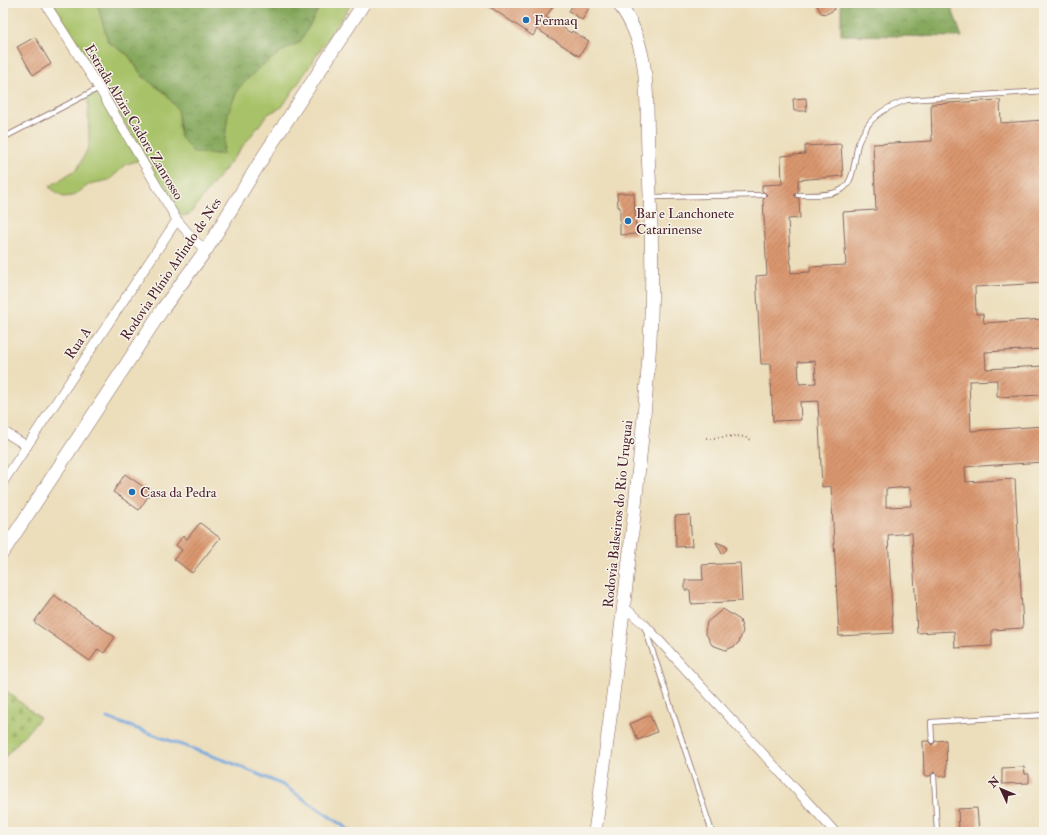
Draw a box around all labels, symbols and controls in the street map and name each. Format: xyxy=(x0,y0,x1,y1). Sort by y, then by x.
place label: Fermaq xyxy=(534,12,578,29)
marker: Fermaq xyxy=(521,15,531,25)
street label: Estrada Alzira Cadore Zanrosso xyxy=(81,41,187,203)
street label: Rodovia Plínio Arlindo de Nes xyxy=(117,194,225,344)
place label: Bar e Lanchonete Catarinense xyxy=(636,205,734,238)
marker: Bar e Lanchonete Catarinense xyxy=(623,216,633,226)
street label: Rua A xyxy=(61,324,95,362)
street label: Rodovia Balseiros do Rio Uruguai xyxy=(600,419,636,609)
place label: Casa da Pedra xyxy=(140,484,217,501)
marker: Casa da Pedra xyxy=(127,487,137,497)
north arrow xyxy=(981,769,1021,809)
text: N xyxy=(985,774,1003,791)

